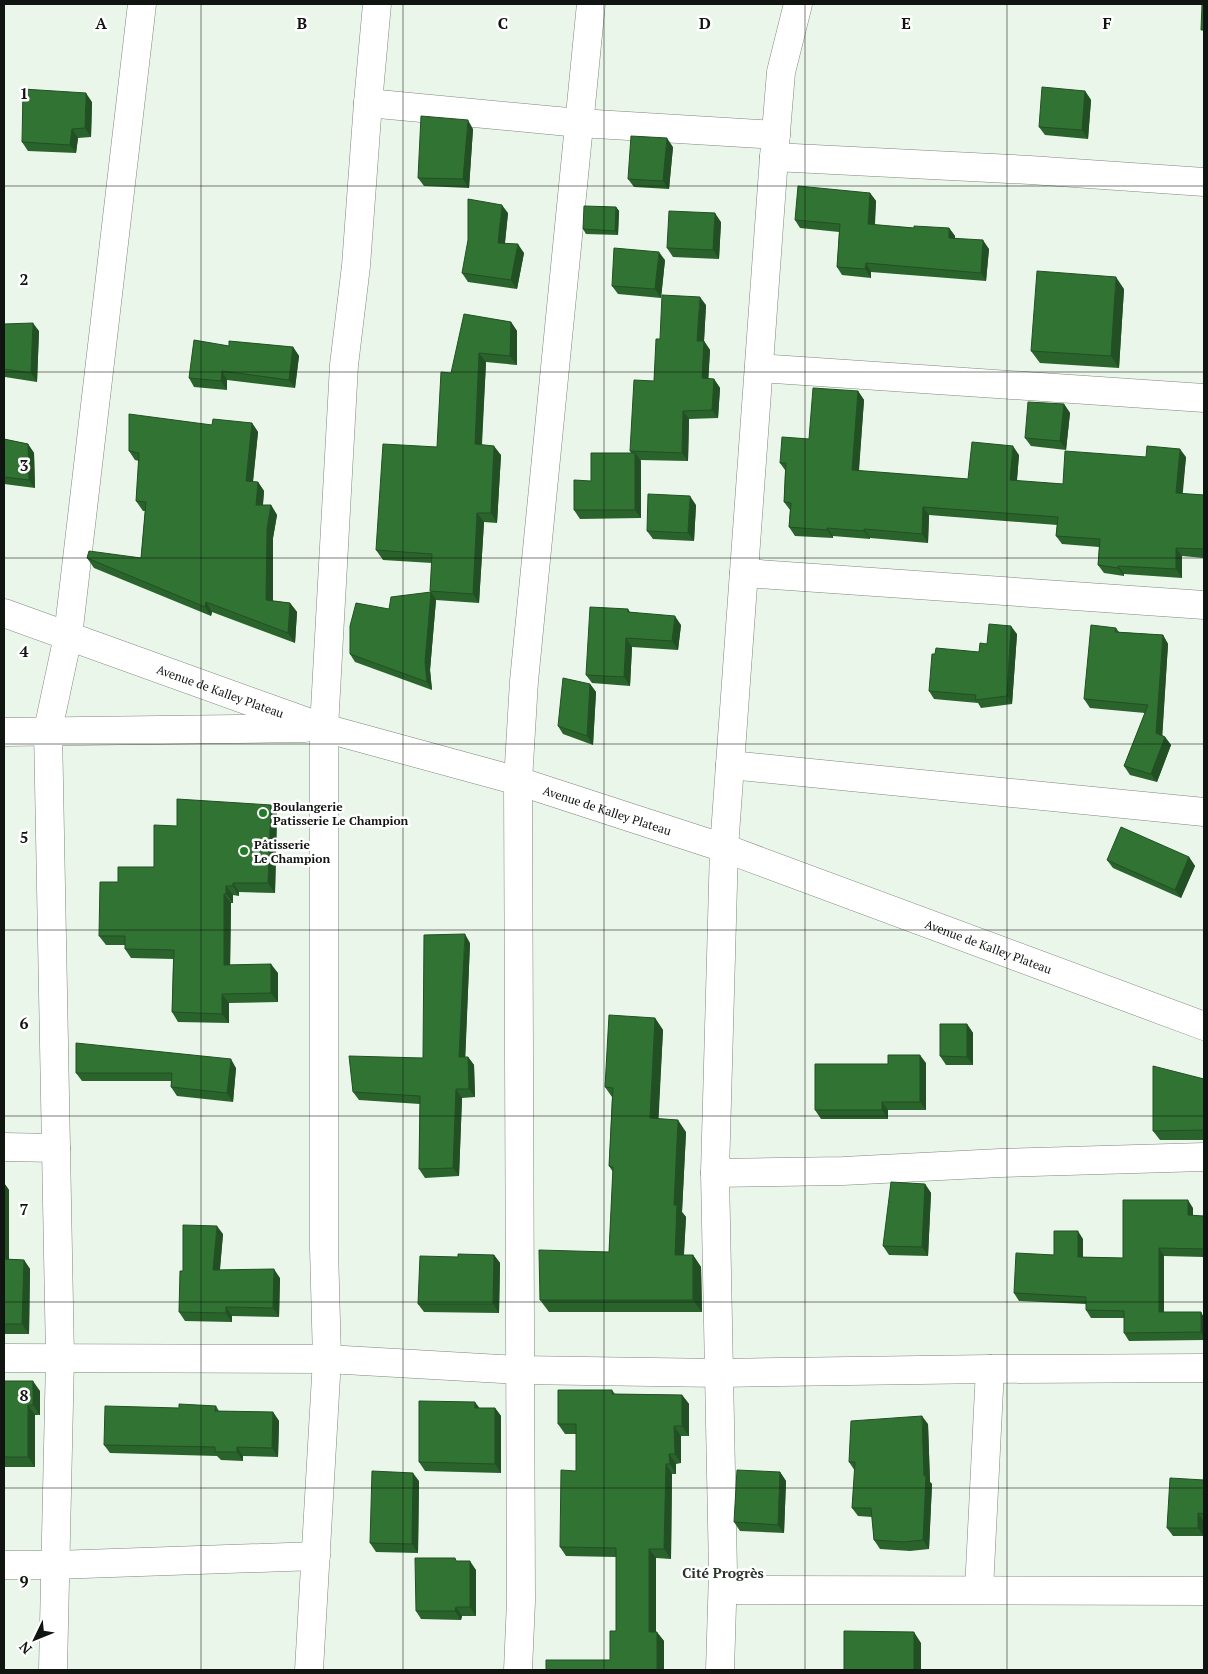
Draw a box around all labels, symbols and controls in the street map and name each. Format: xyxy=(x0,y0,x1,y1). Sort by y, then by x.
text: A xyxy=(95,12,107,34)
text: B xyxy=(297,12,307,34)
text: C xyxy=(498,12,508,34)
text: D xyxy=(699,12,711,34)
text: E xyxy=(901,12,911,34)
text: F xyxy=(1102,12,1112,34)
text: 1 xyxy=(19,82,29,104)
text: 2 xyxy=(19,268,29,290)
text: 3 xyxy=(19,454,29,476)
text: 4 xyxy=(19,640,29,662)
street label: Avenue de Kalley Plateau xyxy=(155,661,286,721)
street label: Avenue de Kalley Plateau xyxy=(541,782,673,838)
place label: Boulangerie Patisserie Le Champion xyxy=(273,799,409,828)
marker: Boulangerie Patisserie Le Champion xyxy=(257,807,269,819)
text: 5 xyxy=(19,826,29,848)
place label: Pâtisserie Le Champion xyxy=(254,837,330,866)
marker: Pâtisserie Le Champion xyxy=(238,845,250,857)
street label: Avenue de Kalley Plateau xyxy=(923,916,1054,977)
text: 6 xyxy=(19,1012,29,1034)
text: 7 xyxy=(19,1198,29,1220)
text: 8 xyxy=(19,1384,29,1406)
district label: Cité Progrès xyxy=(682,1563,764,1582)
text: 9 xyxy=(19,1570,29,1592)
north arrow xyxy=(10,1614,60,1664)
text: N xyxy=(14,1638,36,1659)

